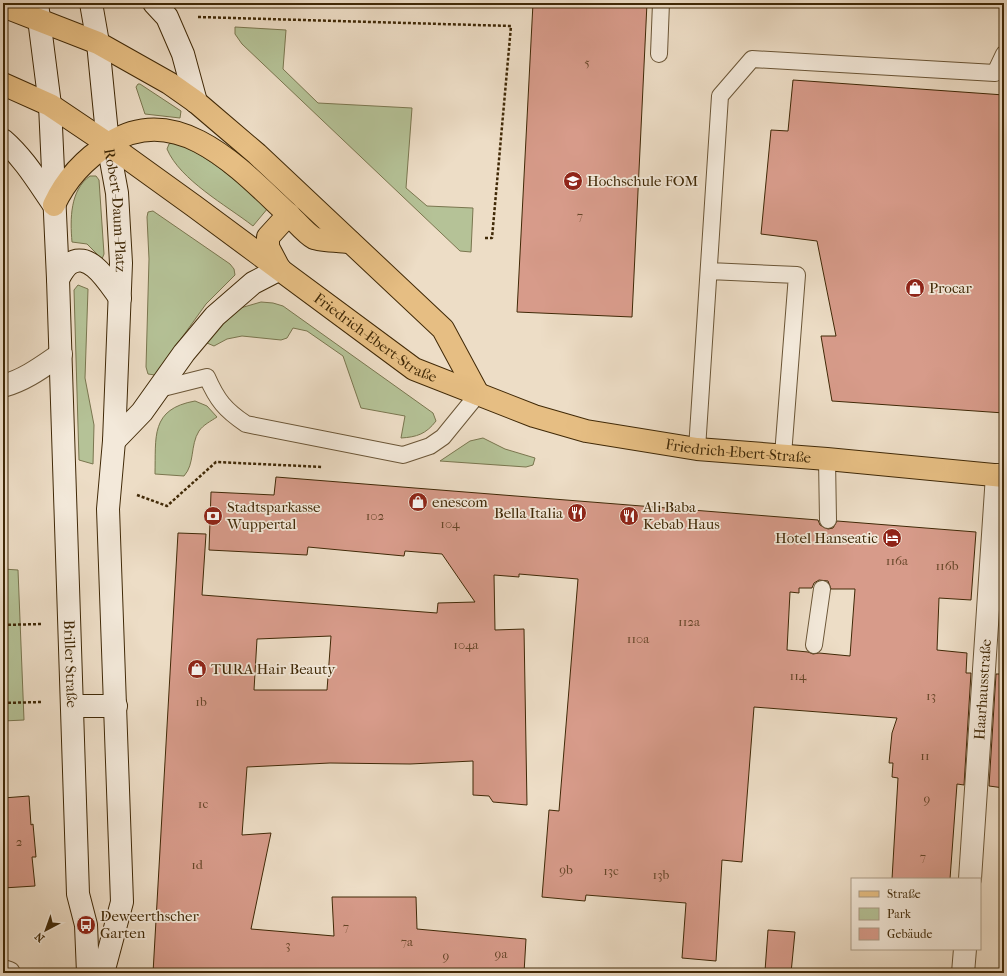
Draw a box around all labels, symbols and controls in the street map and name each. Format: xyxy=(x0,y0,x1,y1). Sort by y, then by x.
house number: 5 xyxy=(584,55,590,70)
street label: Robert-Daum-Platz xyxy=(100,147,130,273)
school or university icon: Hochschule FOM xyxy=(562,170,584,192)
place label: Hochschule FOM xyxy=(587,172,698,190)
house number: 7 xyxy=(577,208,583,223)
shop icon: Procar xyxy=(904,277,926,299)
place label: Procar xyxy=(929,279,972,297)
street label: Friedrich-Ebert-Straße xyxy=(310,289,440,386)
street label: Friedrich-Ebert-Straße xyxy=(664,435,812,467)
shop icon: enescom xyxy=(407,491,429,513)
place label: enescom xyxy=(432,493,488,511)
place label: Stadtsparkasse Wuppertal xyxy=(226,498,321,533)
place label: Ali Baba Kebab Haus xyxy=(642,498,720,533)
restaurant icon: Bella Italia xyxy=(566,502,588,524)
place label: Bella Italia xyxy=(494,504,564,522)
bank icon: Stadtsparkasse Wuppertal xyxy=(202,505,224,527)
restaurant icon: Ali Baba Kebab Haus xyxy=(618,505,640,527)
house number: 102 xyxy=(366,508,385,523)
house number: 104 xyxy=(440,516,460,531)
hotel icon: Hotel Hanseatic xyxy=(881,527,903,549)
place label: Hotel Hanseatic xyxy=(775,529,878,547)
house number: 116a xyxy=(886,553,909,568)
house number: 116b xyxy=(935,558,959,573)
house number: 112a xyxy=(678,614,701,629)
street label: Briller Straße xyxy=(60,620,81,709)
house number: 110a xyxy=(627,631,650,646)
house number: 104a xyxy=(453,637,480,652)
street label: Haarhausstraße xyxy=(970,638,995,741)
shop icon: TURA Hair Beauty xyxy=(186,658,208,680)
place label: TURA Hair Beauty xyxy=(211,660,336,678)
house number: 114 xyxy=(790,668,807,683)
house number: 13 xyxy=(926,688,936,703)
house number: 1b xyxy=(195,694,207,709)
house number: 11 xyxy=(920,748,930,763)
house number: 9 xyxy=(924,791,931,806)
house number: 1c xyxy=(198,796,208,811)
house number: 2 xyxy=(16,834,23,849)
house number: 7 xyxy=(920,849,926,864)
house number: 1d xyxy=(191,857,204,872)
house number: 9b xyxy=(559,862,573,877)
house number: 13c xyxy=(603,863,619,878)
house number: 13b xyxy=(653,867,670,882)
legend xyxy=(851,878,981,950)
text: Straße xyxy=(887,887,921,901)
place label: Deweerthscher Garten xyxy=(100,907,200,942)
text: Park xyxy=(887,907,912,921)
north arrow xyxy=(26,910,66,950)
bus stop icon: Deweerthscher Garten xyxy=(75,914,97,936)
house number: 7 xyxy=(343,919,349,934)
text: Gebäude xyxy=(887,927,932,941)
text: N xyxy=(32,929,47,945)
house number: 7a xyxy=(401,934,414,949)
house number: 3 xyxy=(285,937,291,952)
house number: 9a xyxy=(495,946,508,961)
house number: 9 xyxy=(443,948,450,963)

